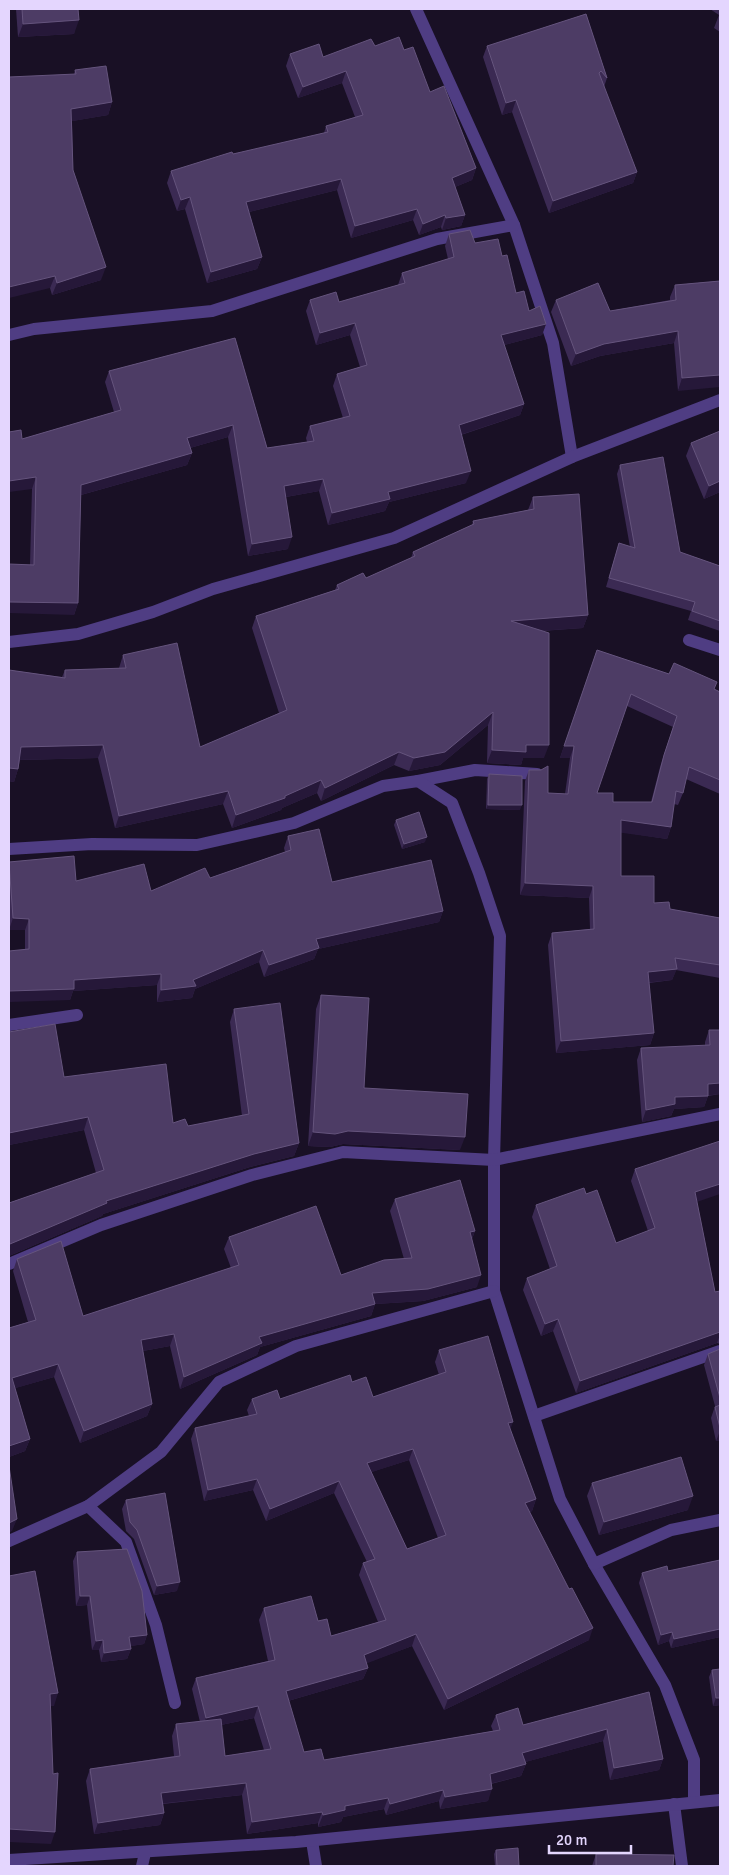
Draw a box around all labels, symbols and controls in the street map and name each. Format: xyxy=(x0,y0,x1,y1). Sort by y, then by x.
scale bar xyxy=(549,1822,632,1854)
text: 20 m xyxy=(556,1831,587,1849)

